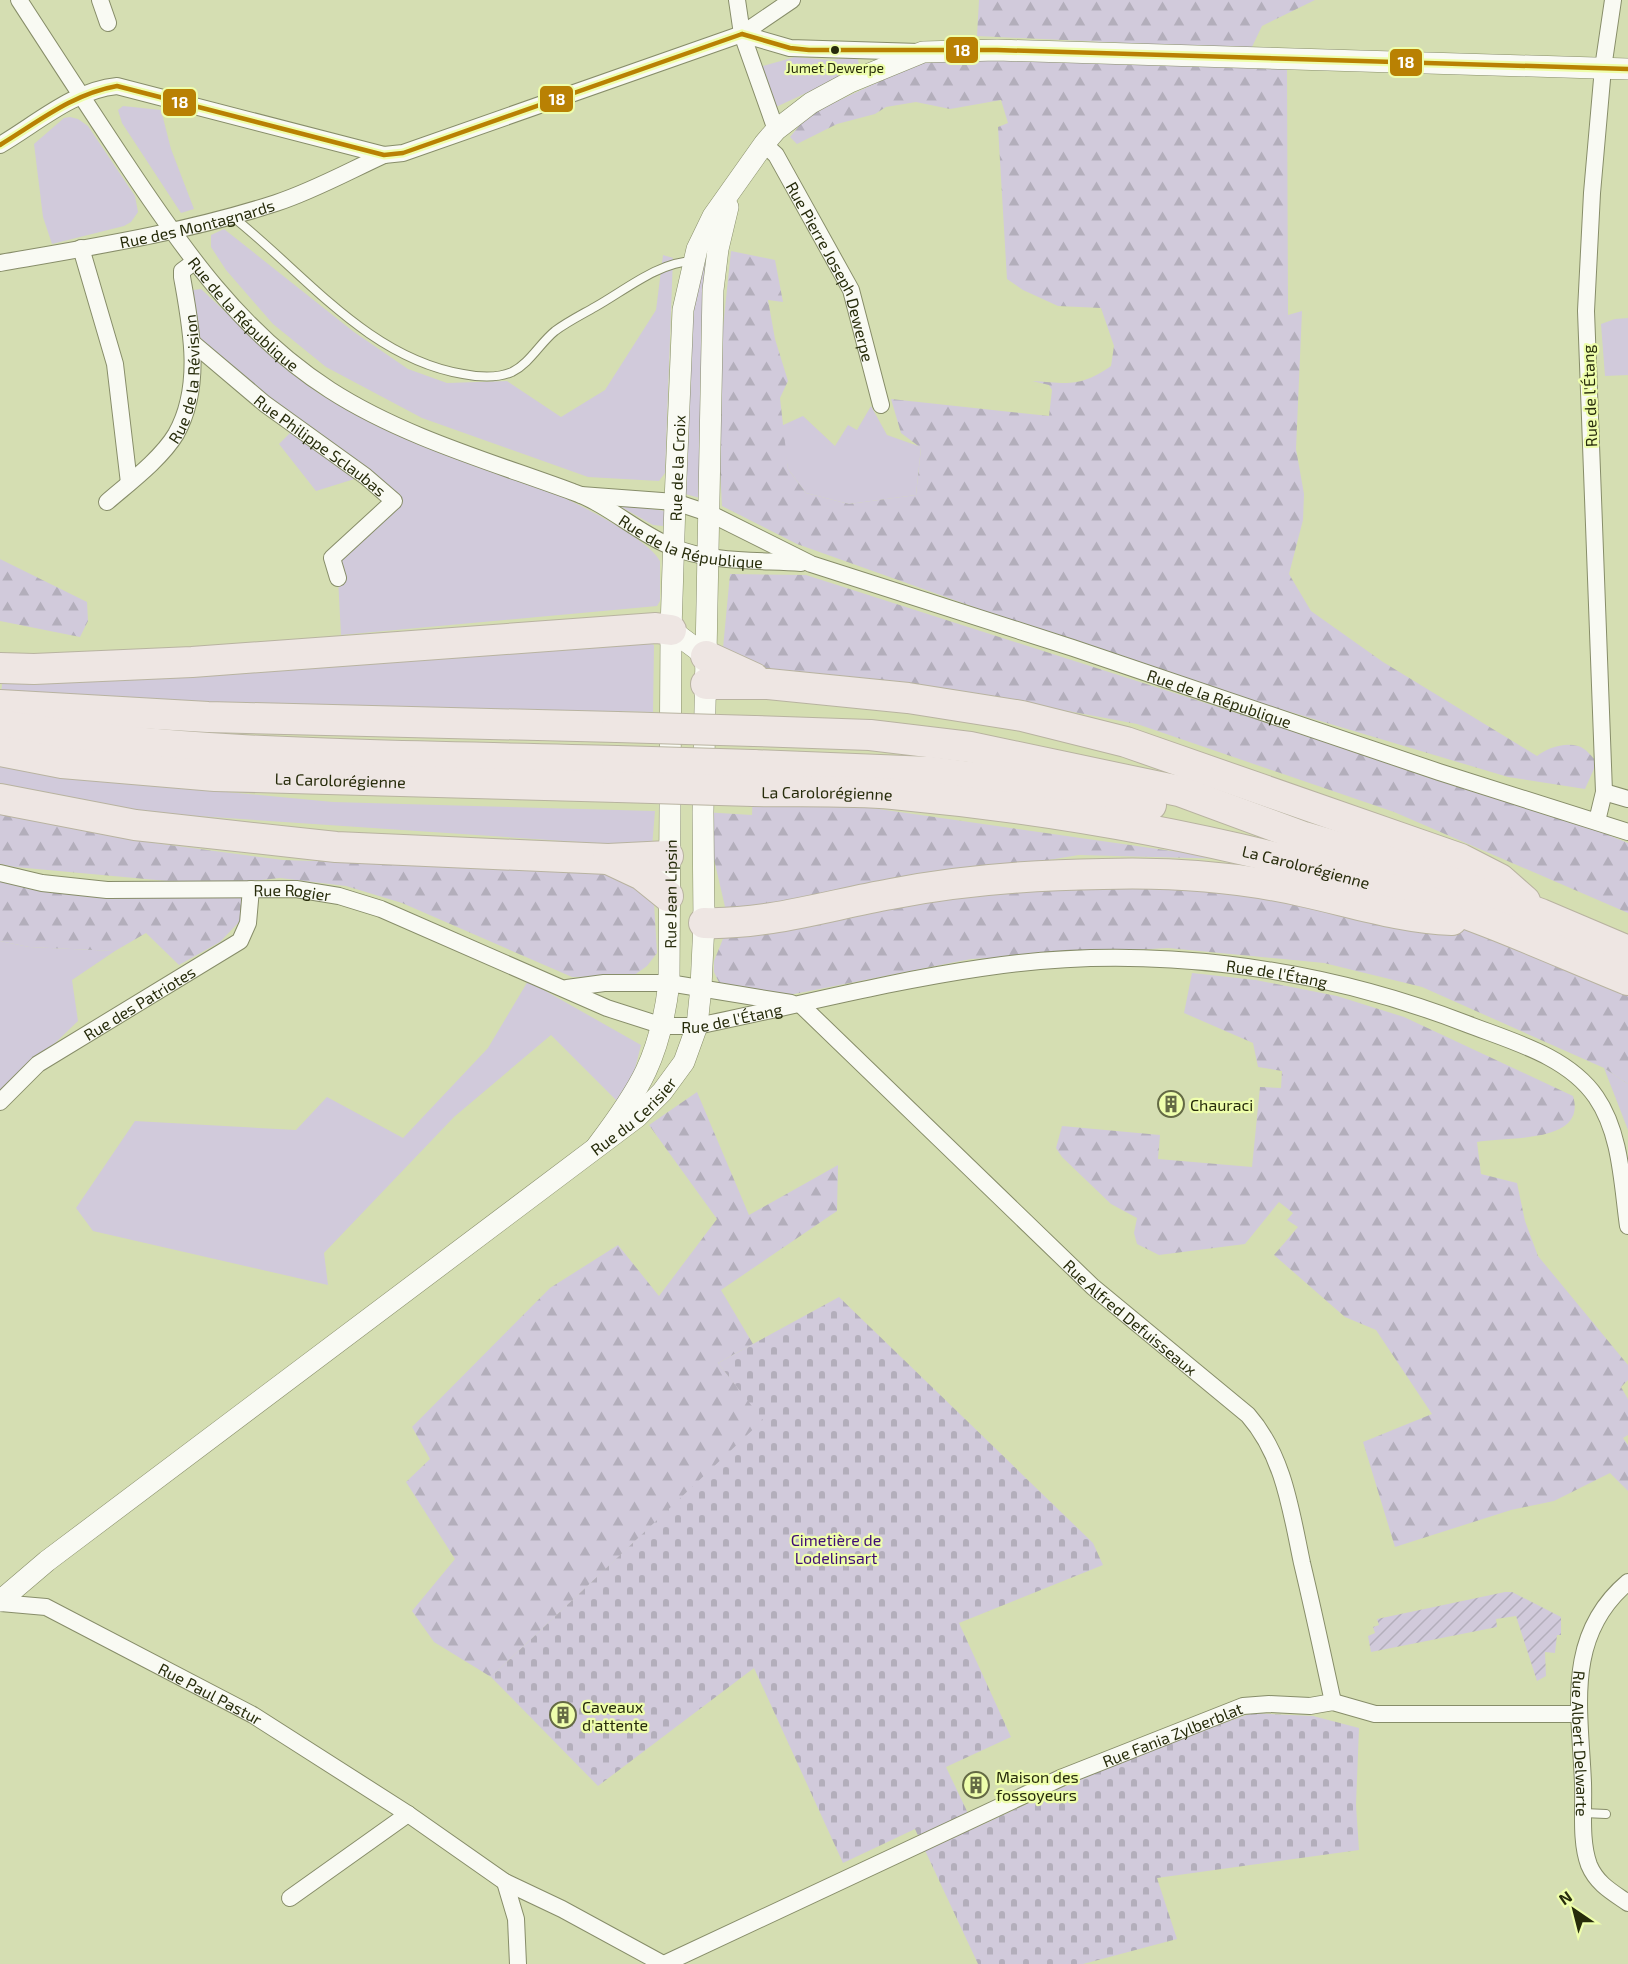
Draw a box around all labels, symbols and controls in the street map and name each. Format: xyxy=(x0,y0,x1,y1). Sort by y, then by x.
line badge: 18 xyxy=(945,36,979,64)
text: 18 xyxy=(954,40,970,59)
marker: Jumet Dewerpe xyxy=(829,44,841,56)
line badge: 18 xyxy=(1389,48,1423,77)
text: 18 xyxy=(1398,52,1414,71)
place label: Jumet Dewerpe xyxy=(786,59,884,76)
line badge: 18 xyxy=(539,85,574,113)
line badge: 18 xyxy=(162,88,197,117)
text: 18 xyxy=(549,89,565,108)
text: 18 xyxy=(172,92,188,111)
street label: Rue Pierre Joseph Dewerpe xyxy=(783,178,879,363)
street label: Rue des Montagnards xyxy=(118,195,277,251)
street label: Rue de la République xyxy=(185,253,303,374)
street label: Rue de la Révision xyxy=(163,313,202,447)
street label: Rue de l'Étang xyxy=(1578,344,1600,447)
street label: Rue Philippe Sclaubas xyxy=(251,390,390,500)
street label: Rue de la Croix xyxy=(665,414,688,522)
street label: Rue de la République xyxy=(616,510,763,571)
street label: Rue de la République xyxy=(1145,664,1294,731)
street label: La Carolorégienne xyxy=(274,768,406,791)
street label: La Carolorégienne xyxy=(761,782,893,803)
street label: Rue Jean Lipsin xyxy=(660,839,679,949)
street label: La Carolorégienne xyxy=(1241,840,1372,892)
street label: Rue Rogier xyxy=(253,879,333,904)
street label: Rue de l'Étang xyxy=(1225,955,1330,991)
street label: Rue des Patriotes xyxy=(80,961,198,1044)
street label: Rue de l'Étang xyxy=(681,998,784,1036)
street label: Rue du Cerisier xyxy=(586,1072,680,1158)
building icon: Chauraci xyxy=(1156,1089,1186,1119)
place label: Chauraci xyxy=(1190,1095,1253,1114)
street label: Rue Alfred Defuisseaux xyxy=(1060,1255,1202,1379)
park label: Cimetière de Lodelinsart xyxy=(791,1530,881,1567)
street label: Rue Paul Pastur xyxy=(156,1658,267,1728)
street label: Rue Albert Delwarte xyxy=(1570,1670,1593,1817)
place label: Caveaux d'attente xyxy=(582,1697,648,1734)
street label: Rue Fania Zylberblat xyxy=(1099,1698,1245,1770)
building icon: Caveaux d'attente xyxy=(548,1700,578,1730)
place label: Maison des fossoyeurs xyxy=(996,1767,1079,1804)
building icon: Maison des fossoyeurs xyxy=(961,1770,991,1800)
north arrow xyxy=(1544,1880,1604,1940)
text: N xyxy=(1555,1886,1575,1908)

